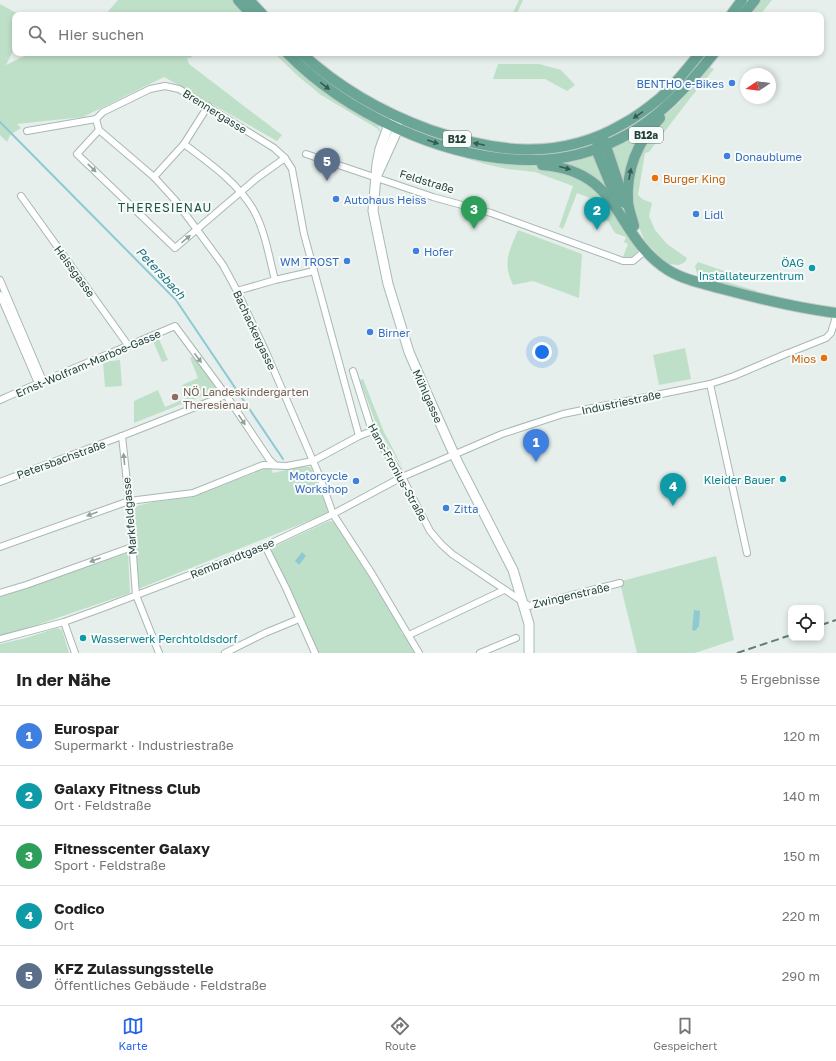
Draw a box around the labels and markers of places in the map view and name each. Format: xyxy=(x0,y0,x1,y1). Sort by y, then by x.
place label: BENTHO e-Bikes xyxy=(636,77,724,90)
marker: BENTHO e-Bikes xyxy=(727,78,737,88)
pin: 5 xyxy=(314,148,340,181)
place label: Donaublume xyxy=(735,150,802,163)
marker: Donaublume xyxy=(722,151,732,161)
place label: Burger King xyxy=(663,172,725,185)
marker: Burger King xyxy=(650,173,660,183)
place label: Autohaus Heiss xyxy=(344,193,427,206)
marker: Autohaus Heiss xyxy=(331,194,341,204)
pin: 3 xyxy=(461,196,487,229)
pin: 2 xyxy=(584,197,610,230)
place label: Lidl xyxy=(704,208,724,221)
marker: Lidl xyxy=(691,209,701,219)
place label: Hofer xyxy=(424,245,454,258)
marker: Hofer xyxy=(411,246,421,256)
place label: WM TROST xyxy=(280,255,339,268)
marker: WM TROST xyxy=(342,256,352,266)
place label: ÖAG Installateurzentrum xyxy=(699,256,804,282)
marker: ÖAG Installateurzentrum xyxy=(807,263,817,273)
place label: Birner xyxy=(378,326,411,339)
marker: Birner xyxy=(365,327,375,337)
place label: Mios xyxy=(791,352,816,365)
marker: Mios xyxy=(819,353,829,363)
place label: NÖ Landeskindergarten Theresienau xyxy=(183,385,309,411)
marker: NÖ Landeskindergarten Theresienau xyxy=(170,392,180,402)
pin: 1 xyxy=(523,429,549,462)
place label: Motorcycle Workshop xyxy=(289,469,348,495)
pin: 4 xyxy=(660,473,686,506)
place label: Kleider Bauer xyxy=(704,473,776,486)
marker: Kleider Bauer xyxy=(778,474,788,484)
marker: Motorcycle Workshop xyxy=(351,476,361,486)
place label: Zitta xyxy=(454,502,478,515)
marker: Zitta xyxy=(441,503,451,513)
place label: Wasserwerk Perchtoldsdorf xyxy=(91,632,238,645)
marker: Wasserwerk Perchtoldsdorf xyxy=(78,633,88,643)

